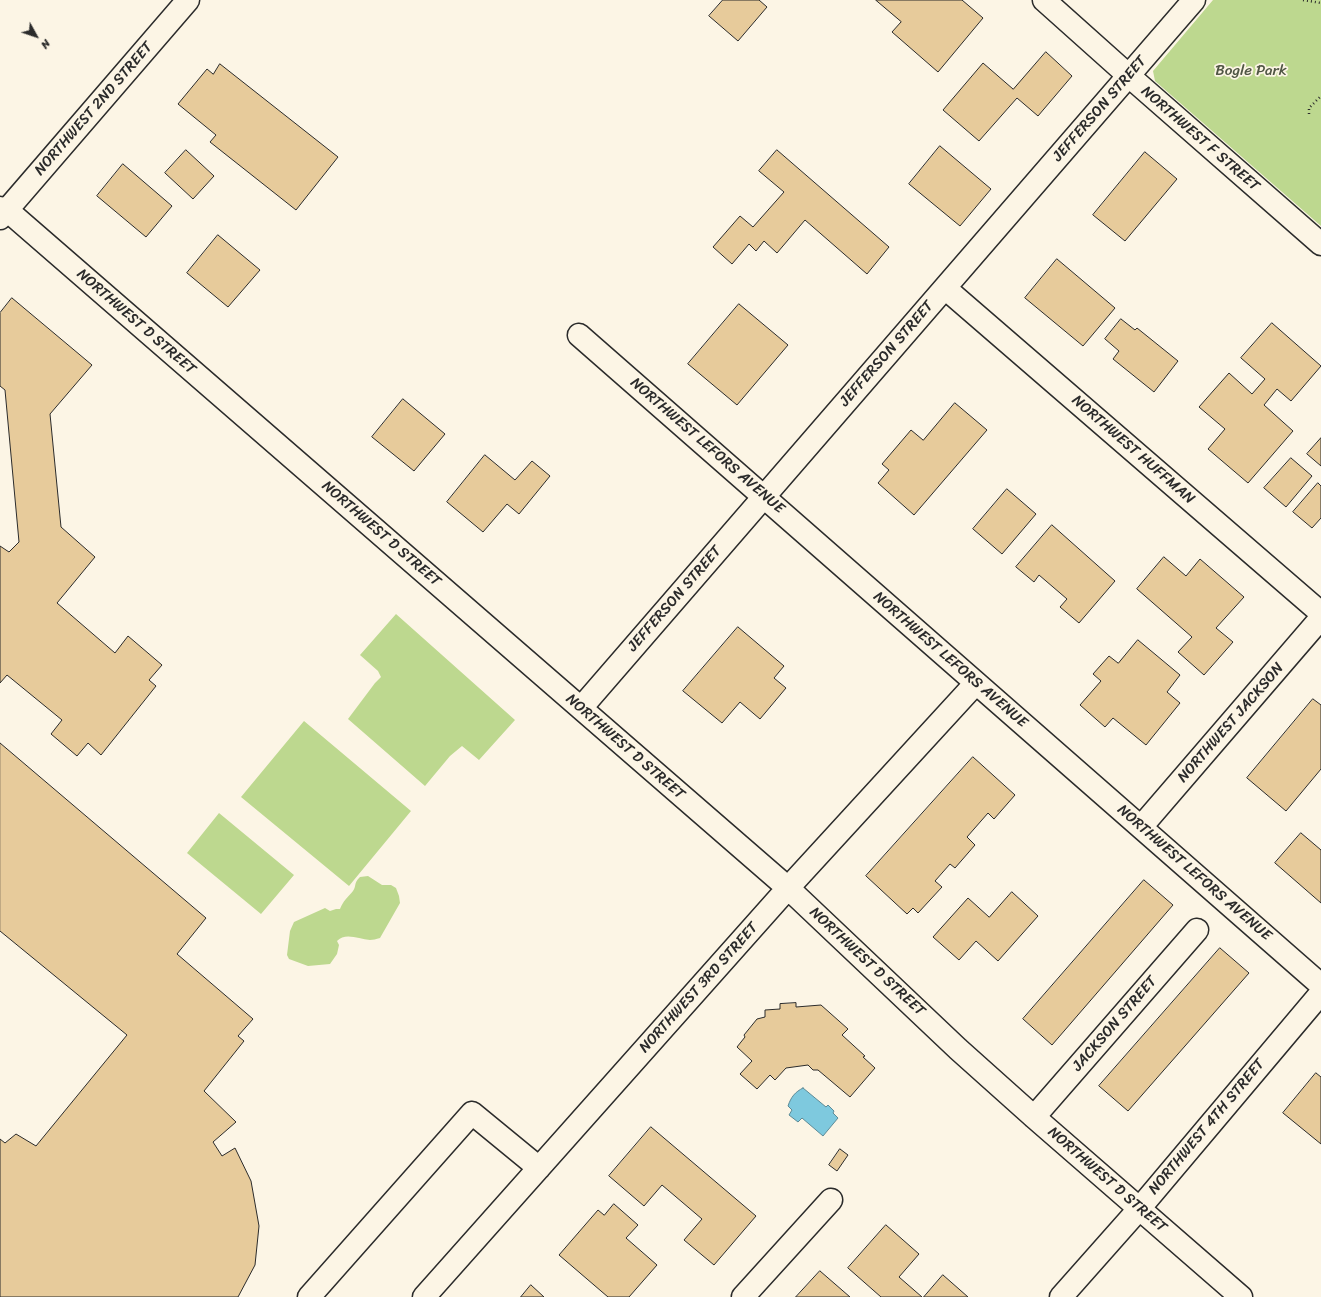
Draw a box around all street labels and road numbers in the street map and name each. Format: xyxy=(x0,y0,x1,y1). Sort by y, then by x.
street label: NORTHWEST 2ND STREET xyxy=(31,39,157,179)
street label: JEFFERSON STREET xyxy=(1049,53,1151,165)
street label: NORTHWEST F STREET xyxy=(1137,83,1263,195)
street label: NORTHWEST D STREET xyxy=(73,265,199,379)
street label: JEFFERSON STREET xyxy=(836,298,938,410)
street label: NORTHWEST LEFORS AVENUE xyxy=(626,374,788,518)
street label: NORTHWEST HUFFMAN xyxy=(1068,392,1198,508)
street label: NORTHWEST D STREET xyxy=(318,477,444,591)
street label: JEFFERSON STREET xyxy=(624,543,726,655)
street label: NORTHWEST LEFORS AVENUE xyxy=(869,588,1031,732)
street label: NORTHWEST JACKSON xyxy=(1174,660,1288,786)
street label: NORTHWEST D STREET xyxy=(562,690,688,804)
street label: NORTHWEST LEFORS AVENUE xyxy=(1113,801,1275,945)
street label: NORTHWEST D STREET xyxy=(805,904,929,1020)
street label: NORTHWEST 3RD STREET xyxy=(636,919,762,1057)
street label: JACKSON STREET xyxy=(1069,973,1161,1075)
street label: NORTHWEST 4TH STREET xyxy=(1145,1056,1269,1198)
street label: NORTHWEST D STREET xyxy=(1044,1123,1170,1237)

